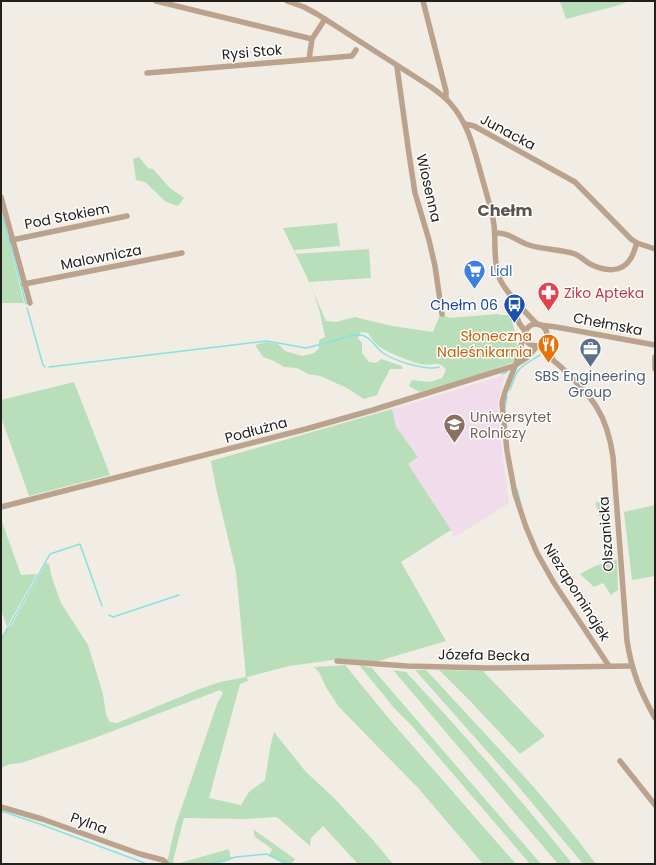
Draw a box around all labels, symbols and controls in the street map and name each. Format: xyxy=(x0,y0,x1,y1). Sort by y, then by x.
street label: Rysi Stok xyxy=(221,39,284,65)
street label: Junacka xyxy=(477,109,539,155)
street label: Wiosenna xyxy=(411,152,447,224)
street label: Pod Stokiem xyxy=(23,198,111,234)
district label: Chełm xyxy=(478,199,533,222)
street label: Malownicza xyxy=(59,239,143,275)
supermarket icon: Lidl xyxy=(462,258,488,291)
place label: Lidl xyxy=(490,261,512,281)
pharmacy icon: Ziko Apteka xyxy=(535,280,561,313)
place label: Ziko Apteka xyxy=(564,283,644,303)
bus stop icon: Chełm 06 xyxy=(501,292,527,325)
place label: Chełm 06 xyxy=(430,295,498,315)
street label: Chełmska xyxy=(572,307,644,341)
place label: Słoneczna Naleśnikarnia xyxy=(437,326,532,362)
restaurant icon: Słoneczna Naleśnikarnia xyxy=(535,331,561,364)
office icon: SBS Engineering Group xyxy=(577,335,603,368)
place label: SBS Engineering Group xyxy=(534,366,646,402)
place label: Uniwersytet Rolniczy xyxy=(470,407,551,443)
street label: Podłużna xyxy=(223,412,289,448)
school or university icon: Uniwersytet Rolniczy xyxy=(442,412,468,445)
street label: Olszanicka xyxy=(593,496,619,572)
street label: Niezapominajek xyxy=(539,539,616,645)
street label: Józefa Becka xyxy=(438,644,530,666)
street label: Pylna xyxy=(68,807,110,839)

